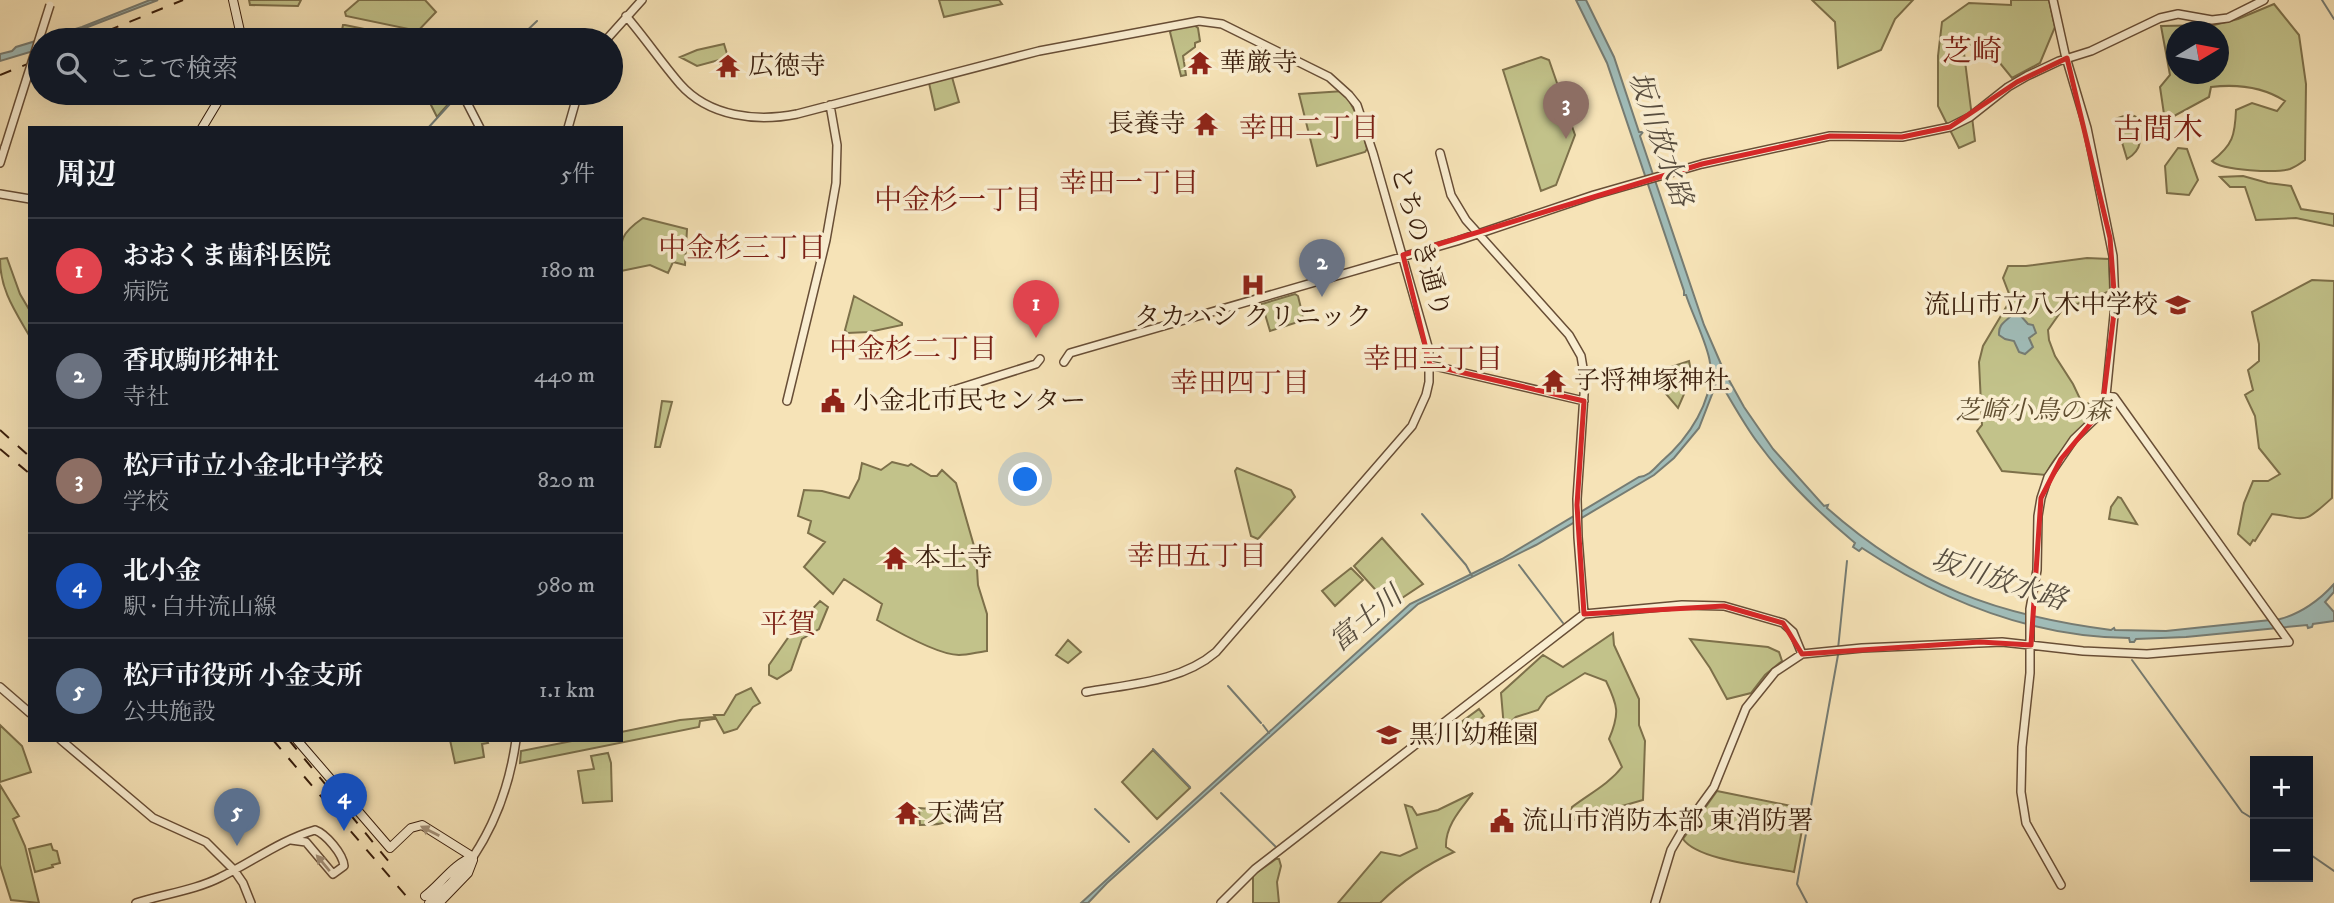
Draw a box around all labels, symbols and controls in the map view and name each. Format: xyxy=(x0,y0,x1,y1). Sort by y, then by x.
north arrow xyxy=(2166,21,2229,84)
search box xyxy=(28,28,623,105)
district label: 芝崎 xyxy=(1942,34,2002,71)
place label: 華厳寺 xyxy=(1220,47,1298,80)
icon: search xyxy=(52,48,90,86)
temple icon: 華厳寺 xyxy=(1186,49,1214,77)
place label: 広徳寺 xyxy=(748,50,826,83)
temple icon: 広徳寺 xyxy=(714,52,742,80)
text: ここで検索 xyxy=(108,53,238,86)
water label: 坂川放水路 xyxy=(1621,67,1700,213)
pin: 3 xyxy=(1543,81,1589,139)
place label: 長養寺 xyxy=(1108,108,1186,141)
temple icon: 長養寺 xyxy=(1192,110,1220,138)
district label: 幸田二丁目 xyxy=(1239,111,1379,146)
district label: 古間木 xyxy=(2113,112,2203,149)
text: 周辺 xyxy=(56,157,116,194)
text: 5件 xyxy=(561,160,595,189)
street label: とちのき通り xyxy=(1383,162,1457,322)
district label: 幸田一丁目 xyxy=(1059,166,1199,201)
district label: 中金杉一丁目 xyxy=(874,183,1042,218)
district label: 中金杉三丁目 xyxy=(658,231,826,266)
pin: 2 xyxy=(1299,239,1345,297)
text: おおくま歯科医院 xyxy=(123,240,331,273)
text: 1 xyxy=(75,256,83,285)
text: 180 m xyxy=(540,256,595,285)
hospital icon: タカハシ クリニック xyxy=(1239,271,1267,299)
text: 病院 xyxy=(123,278,169,307)
pin: 1 xyxy=(1013,280,1059,338)
place label: 流山市立八木中学校 xyxy=(1924,289,2158,322)
school or university icon: 流山市立八木中学校 xyxy=(2164,291,2192,319)
place label: タカハシ クリニック xyxy=(1134,301,1372,334)
district label: 中金杉二丁目 xyxy=(829,332,997,367)
district label: 幸田三丁目 xyxy=(1363,342,1503,377)
text: 香取駒形神社 xyxy=(123,345,279,378)
text: 2 xyxy=(73,361,85,390)
text: 440 m xyxy=(534,361,595,390)
place label: 子将神塚神社 xyxy=(1574,365,1730,398)
district label: 幸田四丁目 xyxy=(1170,366,1310,401)
temple icon: 子将神塚神社 xyxy=(1540,367,1568,395)
text: 寺社 xyxy=(123,383,169,412)
place label: 小金北市民センター xyxy=(853,385,1086,418)
public building icon: 小金北市民センター xyxy=(819,387,847,415)
park label: 芝崎小鳥の森 xyxy=(1955,395,2114,428)
text: 松戸市立小金北中学校 xyxy=(123,450,383,483)
your location xyxy=(1008,462,1042,496)
text: 3 xyxy=(75,466,83,495)
text: 820 m xyxy=(538,466,595,495)
text: 学校 xyxy=(123,488,169,517)
district label: 幸田五丁目 xyxy=(1127,539,1267,574)
place label: 本土寺 xyxy=(915,542,993,575)
water label: 坂川放水路 xyxy=(1927,542,2073,619)
temple icon: 本土寺 xyxy=(881,544,909,572)
text: 北小金 xyxy=(123,555,201,588)
text: 4 xyxy=(72,571,86,600)
text: 980 m xyxy=(537,571,595,600)
water label: 富士川 xyxy=(1323,577,1412,659)
text: 駅 · 白井流山線 xyxy=(123,593,276,622)
district label: 平賀 xyxy=(760,607,816,642)
text: 松戸市役所 小金支所 xyxy=(123,660,363,693)
text: 5 xyxy=(73,676,85,705)
text: 1.1 km xyxy=(539,676,595,705)
text: 公共施設 xyxy=(123,698,215,727)
place label: 黒川幼稚園 xyxy=(1409,719,1539,752)
school or university icon: 黒川幼稚園 xyxy=(1375,721,1403,749)
map controls xyxy=(2250,756,2313,882)
button: + xyxy=(2250,756,2313,819)
pin: 4 xyxy=(321,773,367,831)
pin: 5 xyxy=(214,788,260,846)
place label: 天満宮 xyxy=(927,797,1005,830)
temple icon: 天満宮 xyxy=(893,799,921,827)
place label: 流山市消防本部 東消防署 xyxy=(1522,805,1814,838)
public building icon: 流山市消防本部 東消防署 xyxy=(1488,807,1516,835)
button: − xyxy=(2250,819,2313,882)
one-way arrow xyxy=(420,825,440,837)
one-way arrow xyxy=(315,854,331,872)

